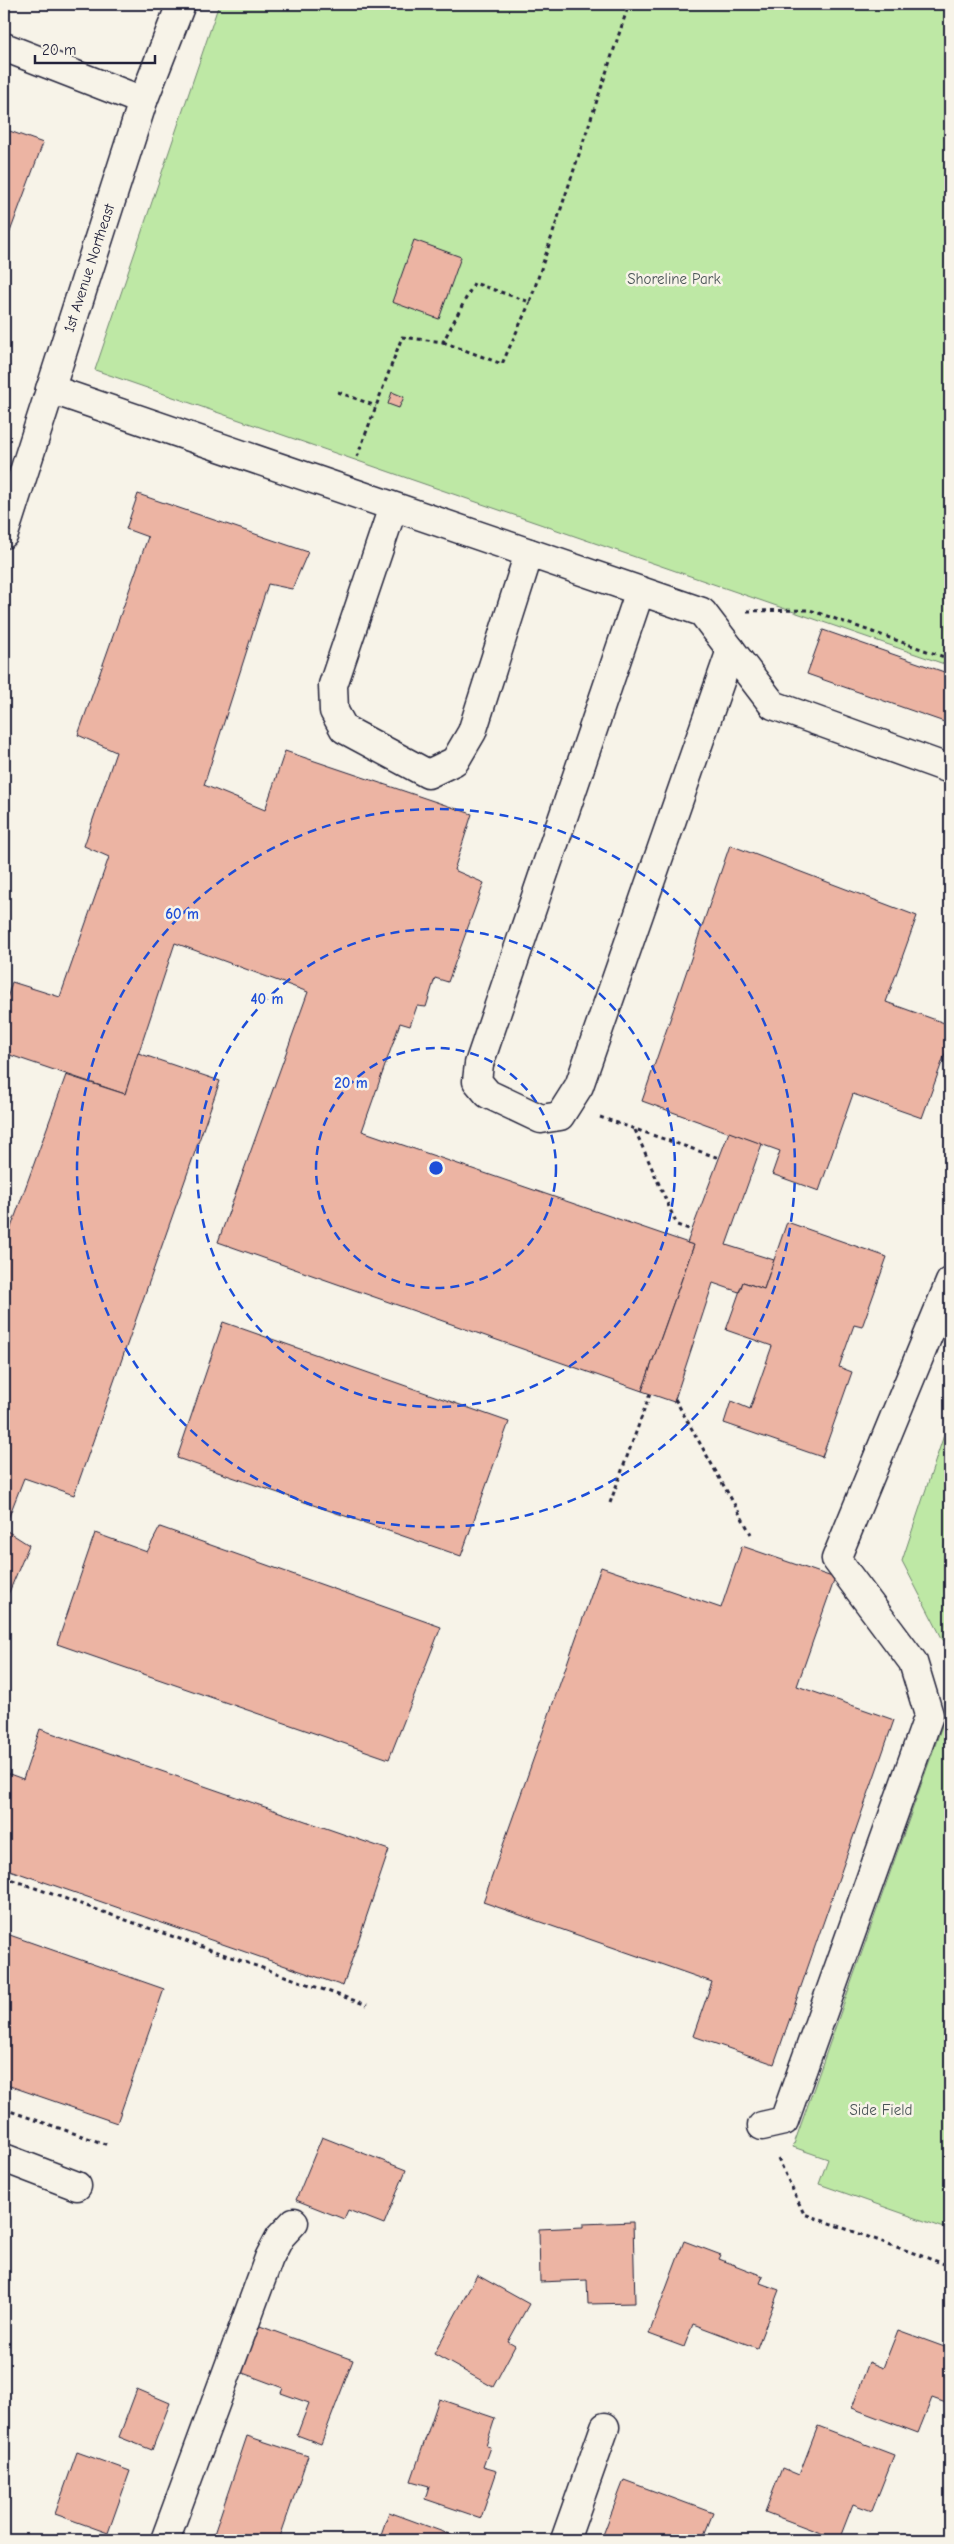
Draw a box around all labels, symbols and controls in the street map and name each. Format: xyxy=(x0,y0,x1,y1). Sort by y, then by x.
scale bar xyxy=(35,32,155,64)
text: 20 m xyxy=(42,41,76,59)
street label: 1st Avenue Northeast xyxy=(60,201,118,335)
park label: Shoreline Park xyxy=(627,270,722,288)
text: 60 m xyxy=(165,905,199,923)
text: 40 m xyxy=(251,990,284,1008)
text: 20 m xyxy=(334,1074,368,1092)
centre of rings xyxy=(427,1159,445,1177)
park label: Side Field xyxy=(850,2101,912,2119)

